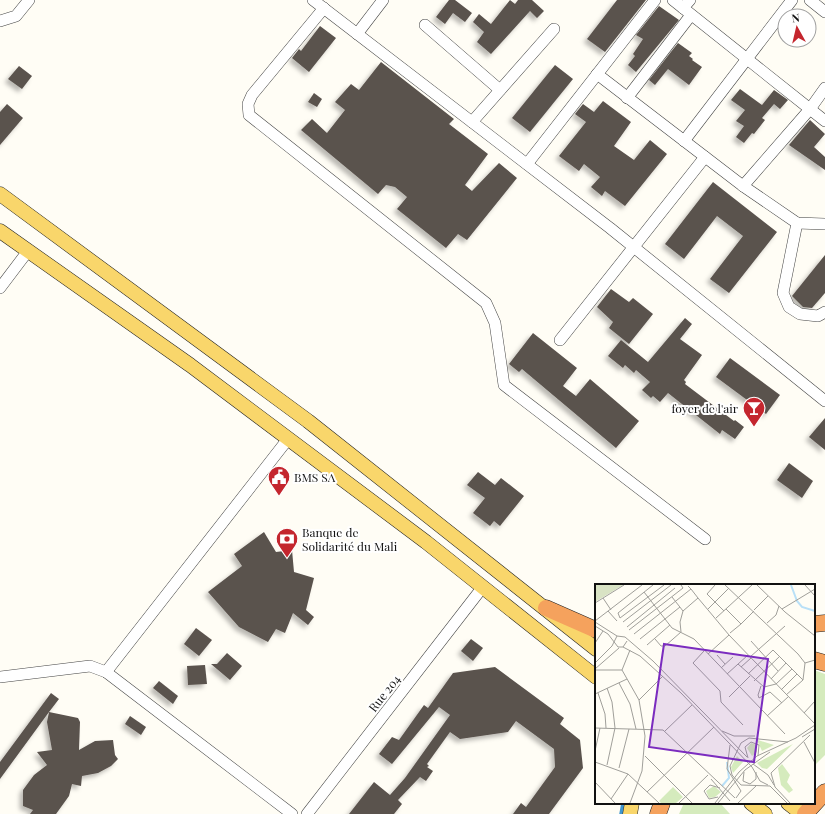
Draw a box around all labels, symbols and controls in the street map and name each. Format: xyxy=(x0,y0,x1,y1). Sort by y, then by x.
north arrow xyxy=(777,8,817,48)
text: N xyxy=(791,10,801,26)
bar icon: foyer de l'air xyxy=(741,395,767,428)
place label: foyer de l'air xyxy=(672,400,739,416)
public building icon: BMS SA xyxy=(266,464,292,497)
place label: BMS SA xyxy=(294,469,336,485)
place label: Banque de Solidarité du Mali xyxy=(302,524,398,554)
bank icon: Banque de Solidarité du Mali xyxy=(274,526,300,559)
inset map xyxy=(595,584,815,804)
street label: Rue 204 xyxy=(365,671,403,715)

